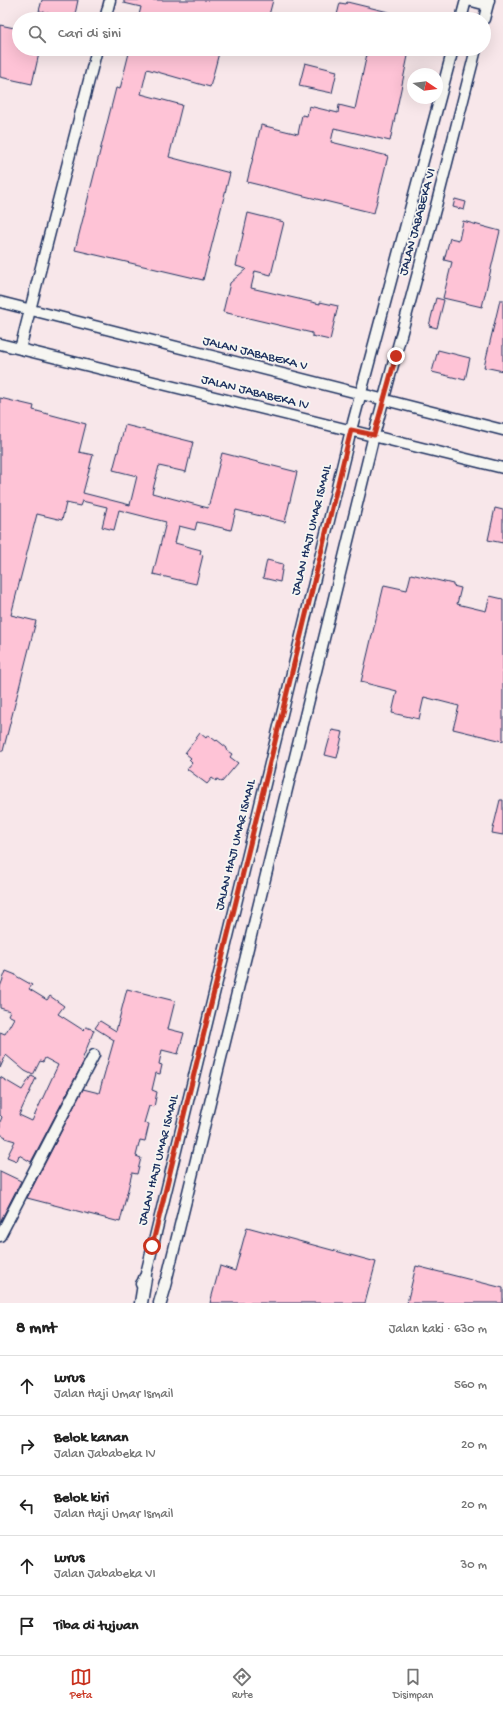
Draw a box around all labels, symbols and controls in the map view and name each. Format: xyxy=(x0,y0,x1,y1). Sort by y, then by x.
search box xyxy=(12,12,491,56)
icon: search xyxy=(26,23,48,45)
text: Cari di sini xyxy=(58,25,121,43)
north arrow xyxy=(407,68,443,104)
street label: JALAN JABABEKA VI xyxy=(396,167,440,277)
street label: JALAN JABABEKA V xyxy=(201,334,309,374)
route end xyxy=(387,347,405,365)
street label: JALAN JABABEKA IV xyxy=(200,372,310,414)
street label: JALAN HAJI UMAR ISMAIL xyxy=(288,462,336,597)
street label: JALAN HAJI UMAR ISMAIL xyxy=(212,777,260,912)
street label: JALAN HAJI UMAR ISMAIL xyxy=(135,1092,183,1227)
route start xyxy=(143,1237,161,1255)
text: 8 mnt xyxy=(16,1319,56,1339)
text: Jalan kaki · 630 m xyxy=(389,1322,487,1337)
text: Lurus xyxy=(54,1369,84,1387)
icon: ahead xyxy=(16,1375,38,1397)
text: 560 m xyxy=(454,1378,487,1393)
text: Jalan Haji Umar Ismail xyxy=(54,1387,173,1402)
text: Belok kanan xyxy=(54,1429,128,1447)
icon: right xyxy=(16,1435,38,1457)
text: 20 m xyxy=(461,1438,487,1453)
text: Jalan Jababeka IV xyxy=(54,1447,156,1462)
text: Belok kiri xyxy=(54,1489,109,1507)
icon: left xyxy=(16,1495,38,1517)
text: 20 m xyxy=(461,1498,487,1513)
text: Jalan Haji Umar Ismail xyxy=(54,1507,173,1522)
text: Lurus xyxy=(54,1549,84,1567)
icon: ahead xyxy=(16,1555,38,1577)
text: 30 m xyxy=(461,1558,487,1573)
text: Jalan Jababeka VI xyxy=(54,1567,156,1582)
icon: arrive xyxy=(16,1615,38,1637)
text: Tiba di tujuan xyxy=(54,1617,138,1635)
tab: Peta xyxy=(70,1666,92,1702)
tab: Rute xyxy=(231,1666,253,1702)
tab: Disimpan xyxy=(393,1666,433,1702)

